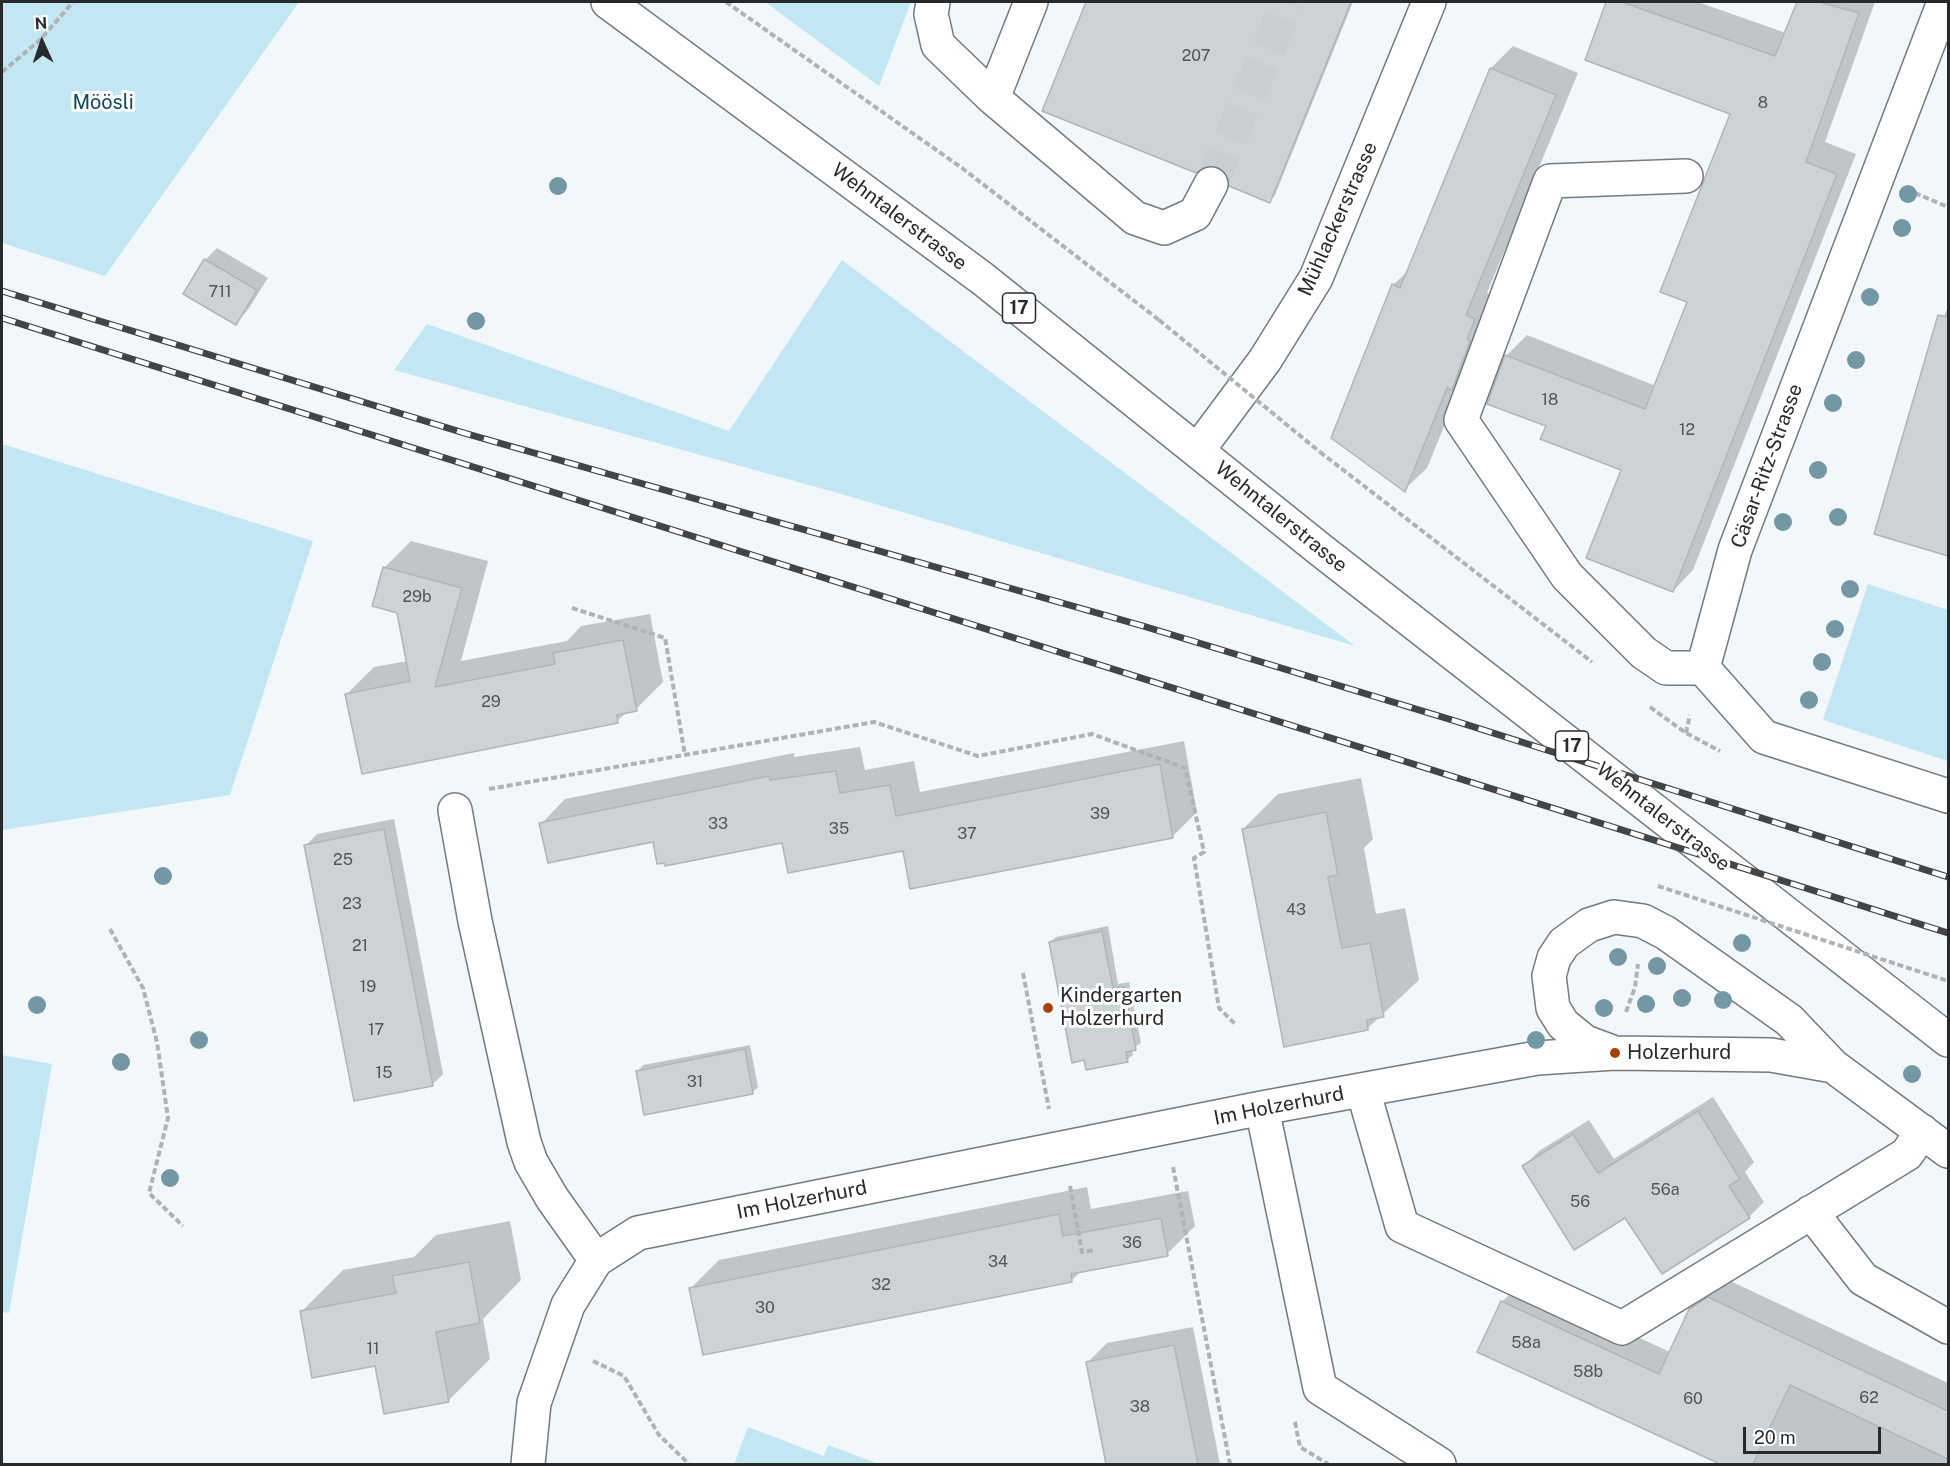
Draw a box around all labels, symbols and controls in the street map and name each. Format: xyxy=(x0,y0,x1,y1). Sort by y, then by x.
north arrow xyxy=(12,12,72,72)
text: N xyxy=(34,14,48,33)
house number: 207 xyxy=(1182,46,1210,66)
park label: Möösli xyxy=(72,91,134,115)
house number: 8 xyxy=(1758,93,1768,113)
street label: Mühlackerstrasse xyxy=(1293,138,1383,300)
street label: Wehntalerstrasse xyxy=(827,158,971,276)
house number: 711 xyxy=(209,282,231,302)
road number: 17 xyxy=(1002,293,1036,323)
street label: Cäsar-Ritz-Strasse xyxy=(1726,381,1808,551)
house number: 18 xyxy=(1542,390,1558,410)
house number: 12 xyxy=(1679,420,1695,440)
street label: Wehntalerstrasse xyxy=(1210,456,1352,578)
house number: 29b xyxy=(402,587,432,607)
house number: 29 xyxy=(481,692,501,712)
road number: 17 xyxy=(1556,731,1588,761)
street label: Wehntalerstrasse xyxy=(1591,757,1735,877)
house number: 39 xyxy=(1090,804,1110,824)
house number: 33 xyxy=(708,814,728,834)
house number: 35 xyxy=(829,819,849,839)
house number: 37 xyxy=(957,824,977,844)
house number: 25 xyxy=(333,850,353,870)
house number: 23 xyxy=(342,894,362,914)
house number: 43 xyxy=(1286,900,1306,920)
house number: 21 xyxy=(352,936,368,956)
house number: 19 xyxy=(360,977,376,997)
place label: Kindergarten Holzerhurd xyxy=(1060,984,1182,1031)
marker: Kindergarten Holzerhurd xyxy=(1041,1001,1055,1015)
house number: 17 xyxy=(368,1020,384,1040)
place label: Holzerhurd xyxy=(1627,1041,1731,1065)
marker: Holzerhurd xyxy=(1608,1046,1622,1060)
house number: 15 xyxy=(376,1063,392,1083)
house number: 31 xyxy=(687,1072,703,1092)
street label: Im Holzerhurd xyxy=(1212,1082,1346,1130)
street label: Im Holzerhurd xyxy=(735,1176,869,1224)
house number: 56a xyxy=(1650,1180,1680,1200)
house number: 56 xyxy=(1570,1192,1590,1212)
house number: 36 xyxy=(1122,1233,1142,1253)
house number: 34 xyxy=(988,1252,1008,1272)
house number: 32 xyxy=(871,1275,891,1295)
house number: 30 xyxy=(755,1298,775,1318)
house number: 58a xyxy=(1511,1333,1541,1353)
house number: 11 xyxy=(366,1339,380,1359)
house number: 58b xyxy=(1573,1362,1603,1382)
house number: 62 xyxy=(1859,1388,1879,1408)
house number: 60 xyxy=(1683,1389,1703,1409)
house number: 38 xyxy=(1130,1397,1150,1417)
scale bar xyxy=(1746,1415,1884,1453)
text: 20 m xyxy=(1754,1427,1796,1448)

